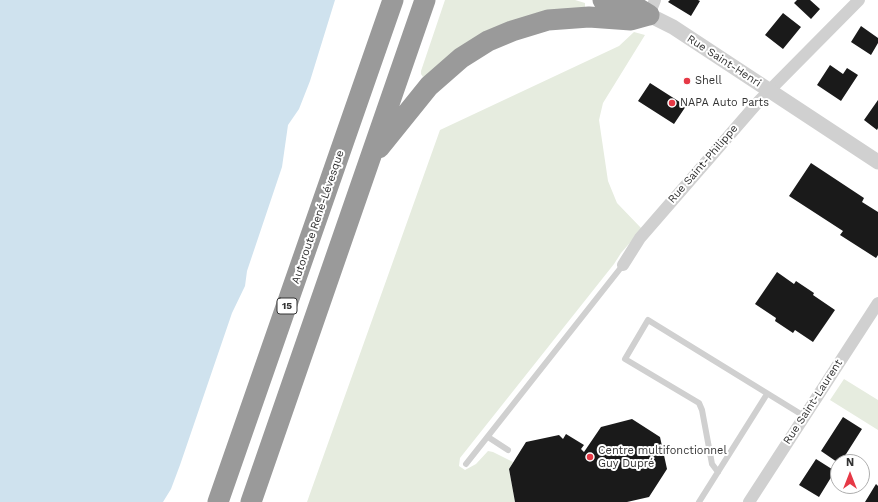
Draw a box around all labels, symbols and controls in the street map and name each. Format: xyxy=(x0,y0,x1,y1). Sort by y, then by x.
street label: Rue Saint-Henri xyxy=(685,32,763,90)
place label: Shell xyxy=(695,74,722,88)
marker: Shell xyxy=(682,76,692,86)
place label: NAPA Auto Parts xyxy=(680,96,769,110)
marker: NAPA Auto Parts xyxy=(667,98,677,108)
street label: Rue Saint-Philippe xyxy=(665,122,741,206)
street label: Autoroute René-Lévesque xyxy=(289,149,347,285)
road number: 15 xyxy=(277,298,297,314)
street label: Rue Saint-Laurent xyxy=(781,357,845,447)
place label: Centre multifonctionnel Guy Dupré xyxy=(598,444,727,470)
marker: Centre multifonctionnel Guy Dupré xyxy=(585,452,595,462)
north arrow xyxy=(830,454,870,494)
text: N xyxy=(846,456,854,469)

